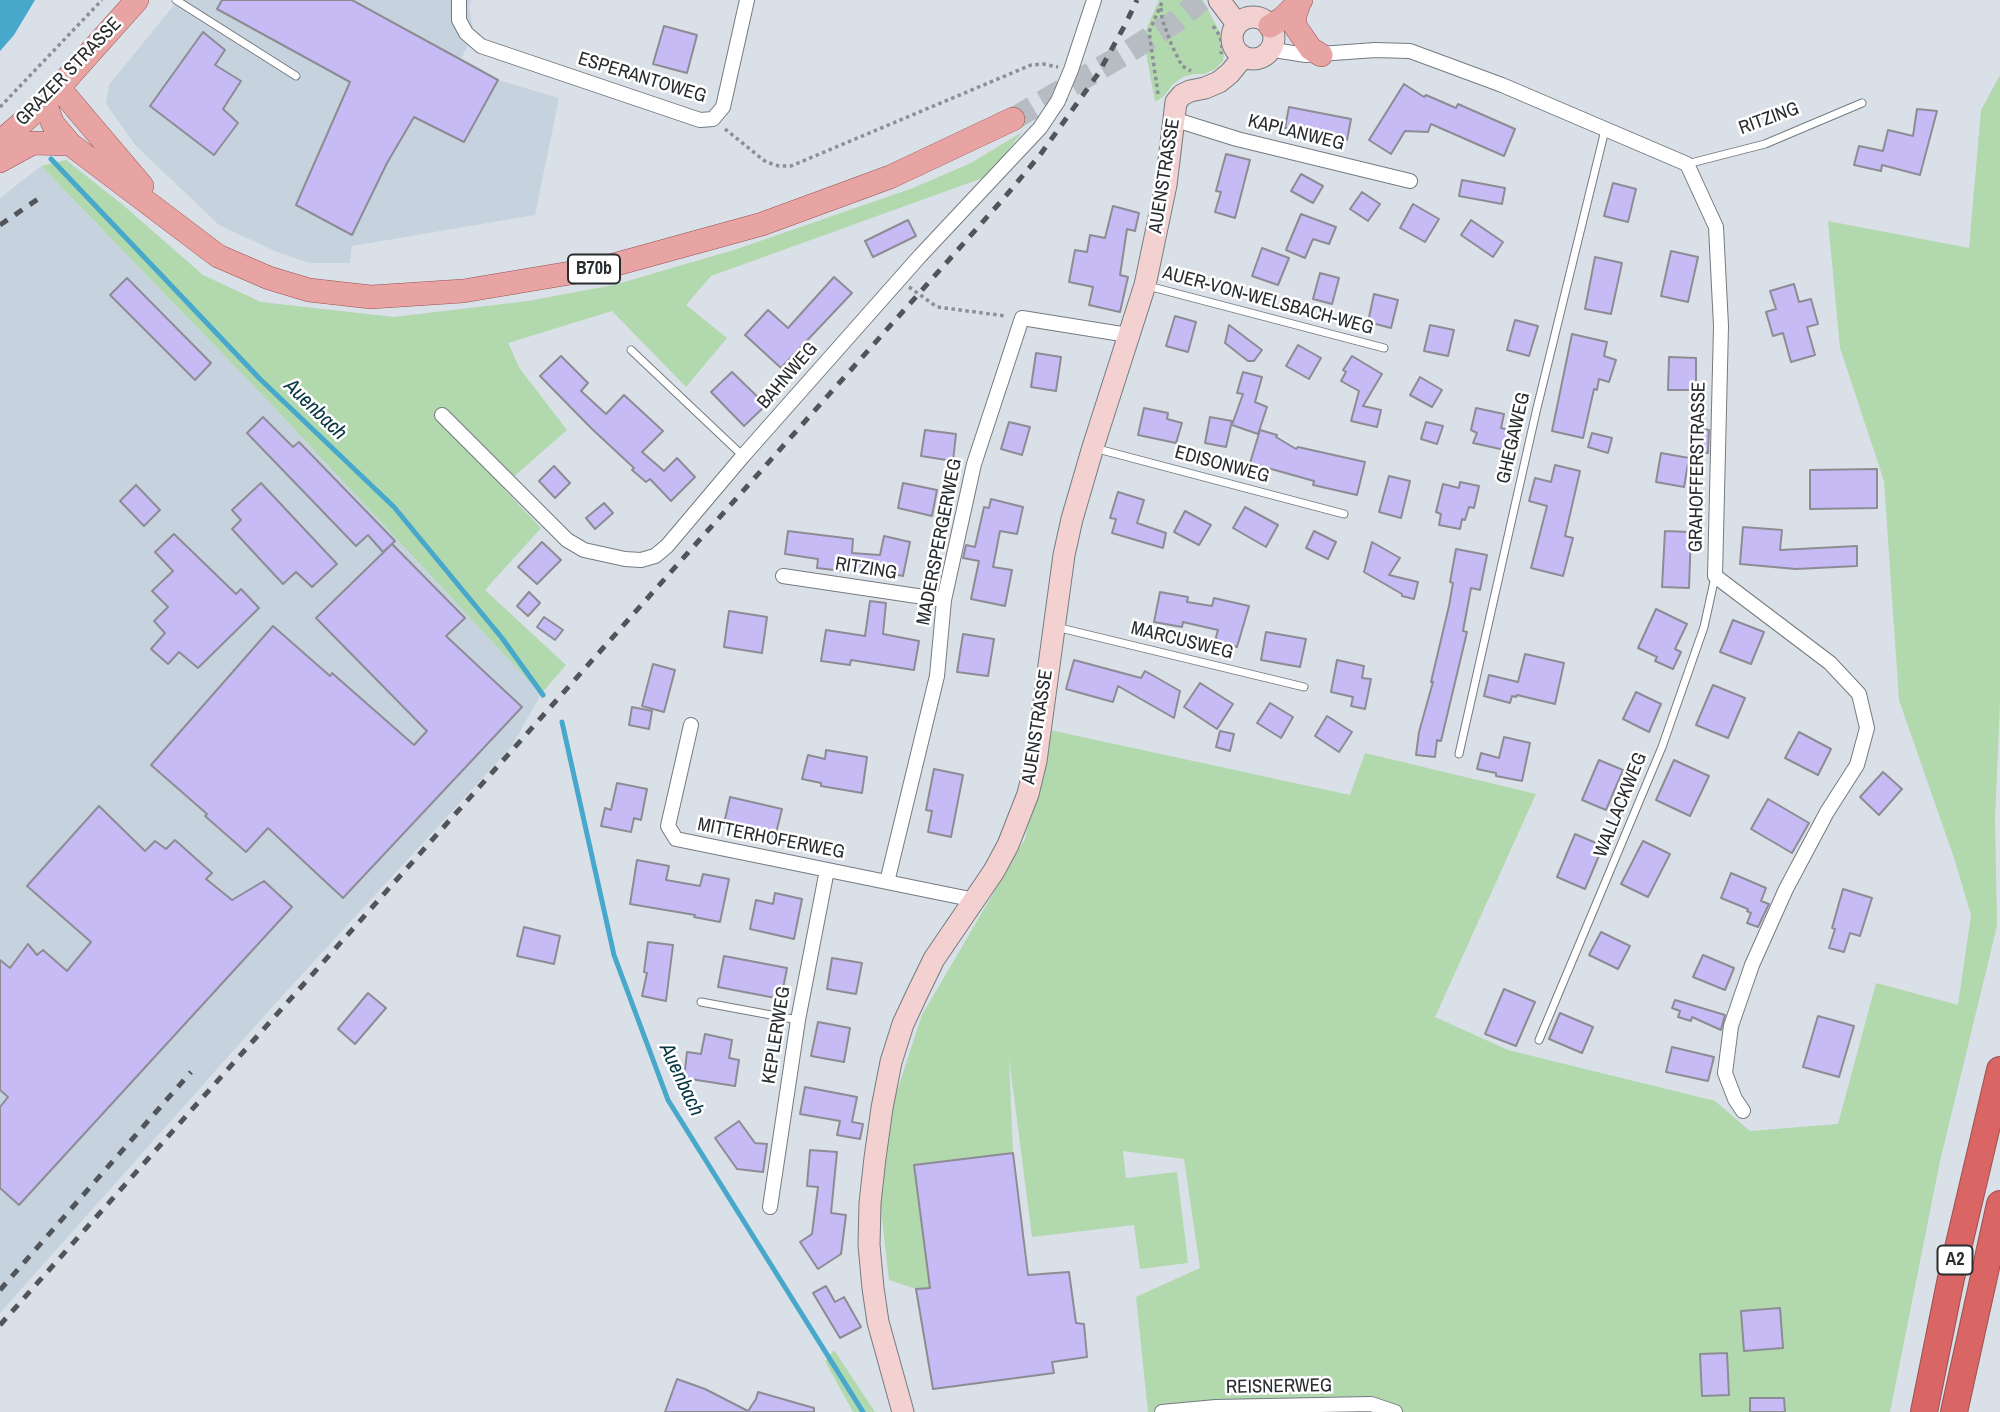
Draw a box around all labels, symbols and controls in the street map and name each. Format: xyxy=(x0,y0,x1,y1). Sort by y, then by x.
street label: GRAZER STRASSE xyxy=(11,13,127,131)
street label: ESPERANTOWEG xyxy=(575,48,709,108)
street label: RITZING xyxy=(1736,98,1802,140)
street label: KAPLANWEG xyxy=(1245,110,1347,156)
street label: AUENSTRASSE xyxy=(1145,117,1185,235)
road number: B70b xyxy=(568,255,620,284)
street label: AUER-VON-WELSBACH-WEG xyxy=(1160,262,1376,340)
street label: BAHNWEG xyxy=(753,338,823,414)
water label: Auenbach xyxy=(278,374,352,446)
street label: GRAHOFFERSTRASSE xyxy=(1685,382,1711,552)
street label: GHEGAWEG xyxy=(1492,390,1536,486)
street label: EDISONWEG xyxy=(1172,441,1272,489)
street label: MADERSPERGERWEG xyxy=(913,457,967,627)
street label: RITZING xyxy=(833,553,899,585)
street label: MARCUSWEG xyxy=(1128,617,1236,665)
street label: AUENSTRASSE xyxy=(1018,668,1058,786)
street label: WALLACKWEG xyxy=(1590,749,1652,861)
street label: MITTERHOFERWEG xyxy=(695,814,847,864)
street label: KEPLERWEG xyxy=(758,985,796,1085)
water label: Auenbach xyxy=(653,1040,709,1120)
road number: A2 xyxy=(1938,1246,1972,1274)
street label: REISNERWEG xyxy=(1226,1375,1332,1399)

